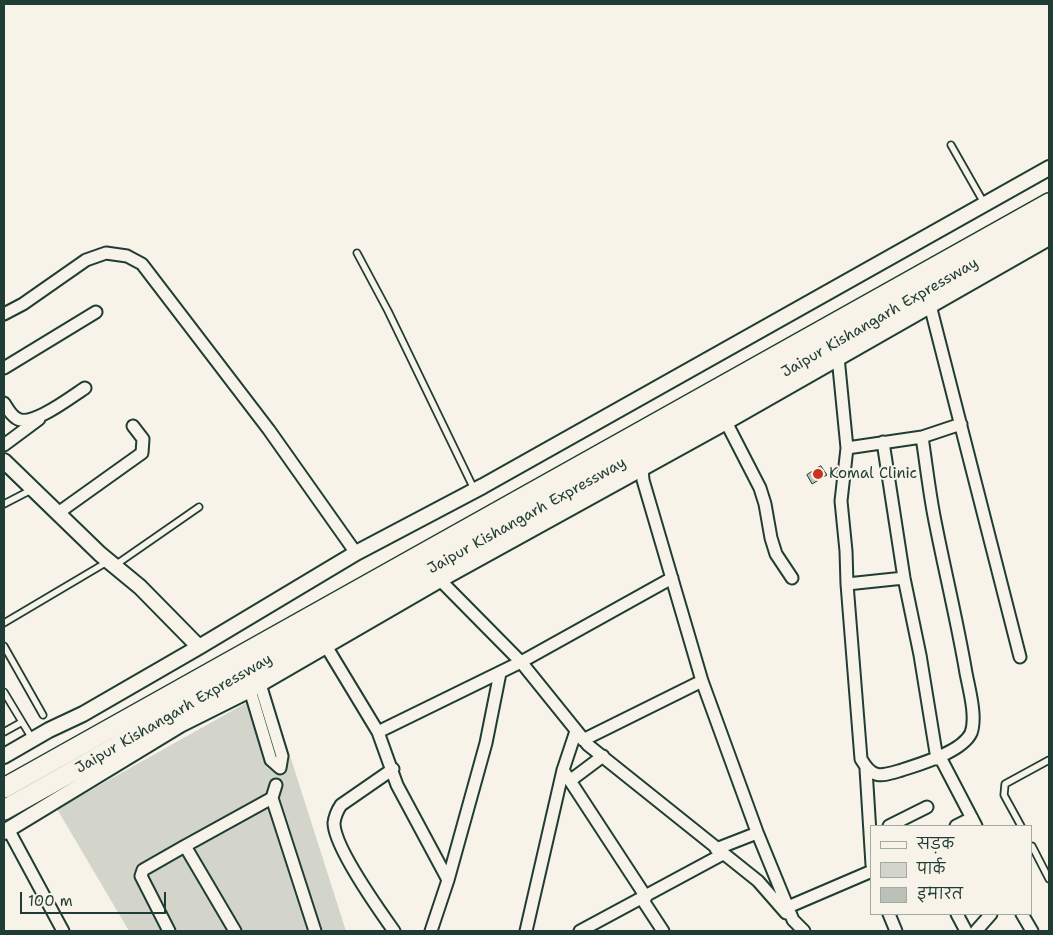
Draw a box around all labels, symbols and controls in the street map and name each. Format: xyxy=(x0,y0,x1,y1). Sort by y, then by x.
street label: Jaipur Kishangarh Expressway xyxy=(779,254,981,382)
street label: Jaipur Kishangarh Expressway xyxy=(425,454,629,578)
place label: Komal Clinic xyxy=(829,465,917,483)
marker: Komal Clinic xyxy=(811,467,825,481)
street label: Jaipur Kishangarh Expressway xyxy=(73,650,275,778)
legend xyxy=(870,825,1033,915)
text: सड़क xyxy=(917,834,954,854)
text: पार्क xyxy=(917,859,945,879)
scale bar xyxy=(22,882,169,914)
text: इमारत xyxy=(917,884,963,904)
text: 100 m xyxy=(28,891,73,911)

